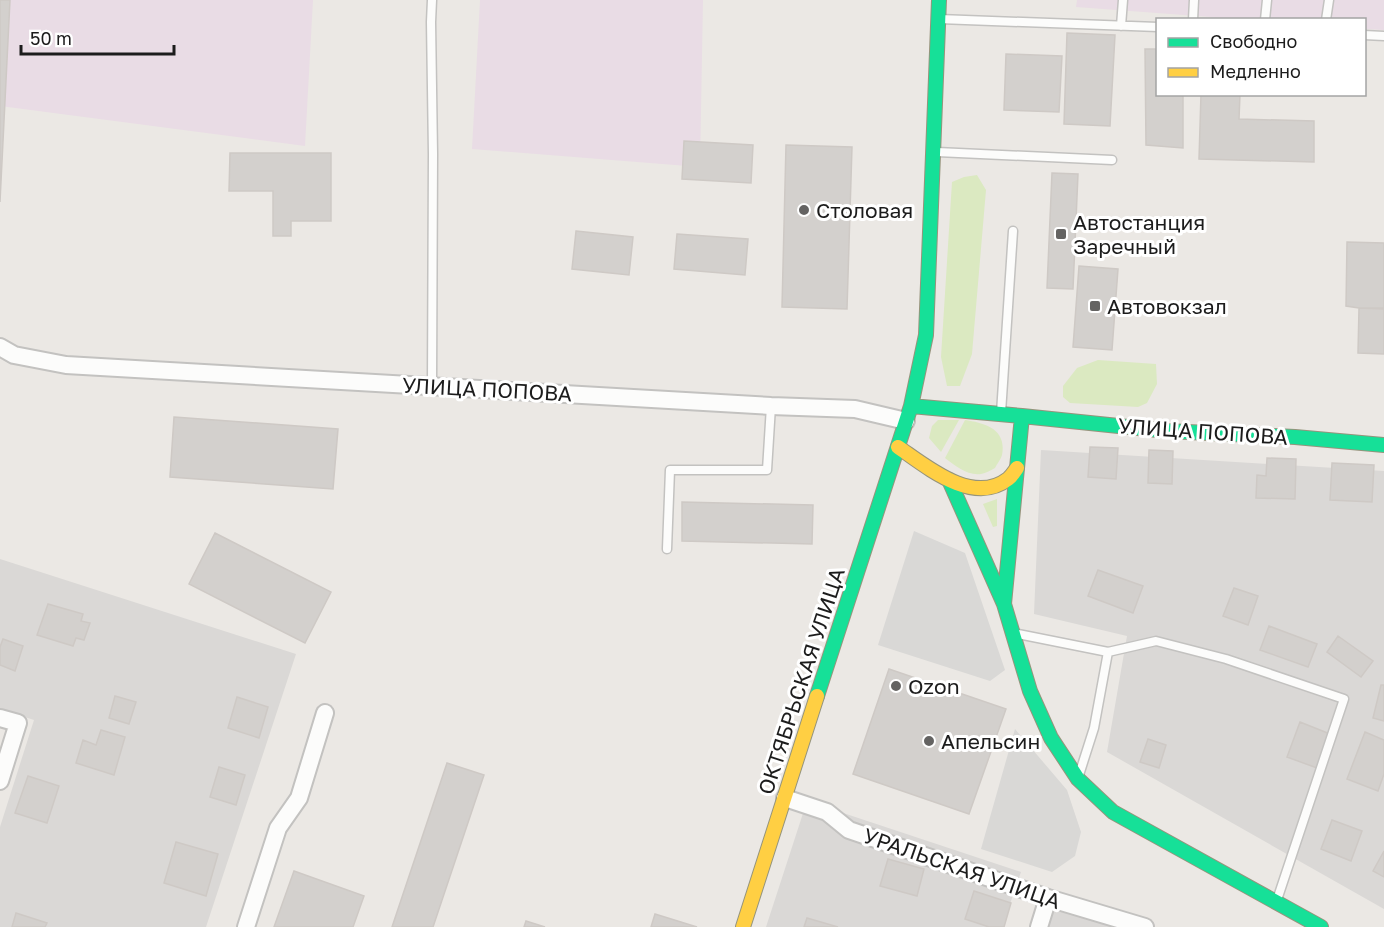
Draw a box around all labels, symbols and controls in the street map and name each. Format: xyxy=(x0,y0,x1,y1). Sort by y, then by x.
scale bar xyxy=(21,18,174,56)
legend xyxy=(1156,18,1366,96)
text: 50 m xyxy=(30,27,72,49)
text: Свободно xyxy=(1210,30,1297,52)
text: Медленно xyxy=(1210,60,1301,82)
place label: Столовая xyxy=(816,197,913,223)
marker: Столовая xyxy=(797,203,811,217)
place label: Автостанция Заречный xyxy=(1073,209,1205,259)
marker: Автостанция Заречный xyxy=(1054,227,1068,241)
place label: Автовокзал xyxy=(1107,293,1227,319)
marker: Автовокзал xyxy=(1088,299,1102,313)
street label: УЛИЦА ПОПОВА xyxy=(401,372,573,406)
street label: УЛИЦА ПОПОВА xyxy=(1117,412,1289,450)
street label: ОКТЯБРЬСКАЯ УЛИЦА xyxy=(752,564,850,798)
place label: Ozon xyxy=(908,673,960,699)
marker: Ozon xyxy=(889,679,903,693)
place label: Апельсин xyxy=(941,728,1040,754)
marker: Апельсин xyxy=(922,734,936,748)
street label: УРАЛЬСКАЯ УЛИЦА xyxy=(860,822,1064,914)

